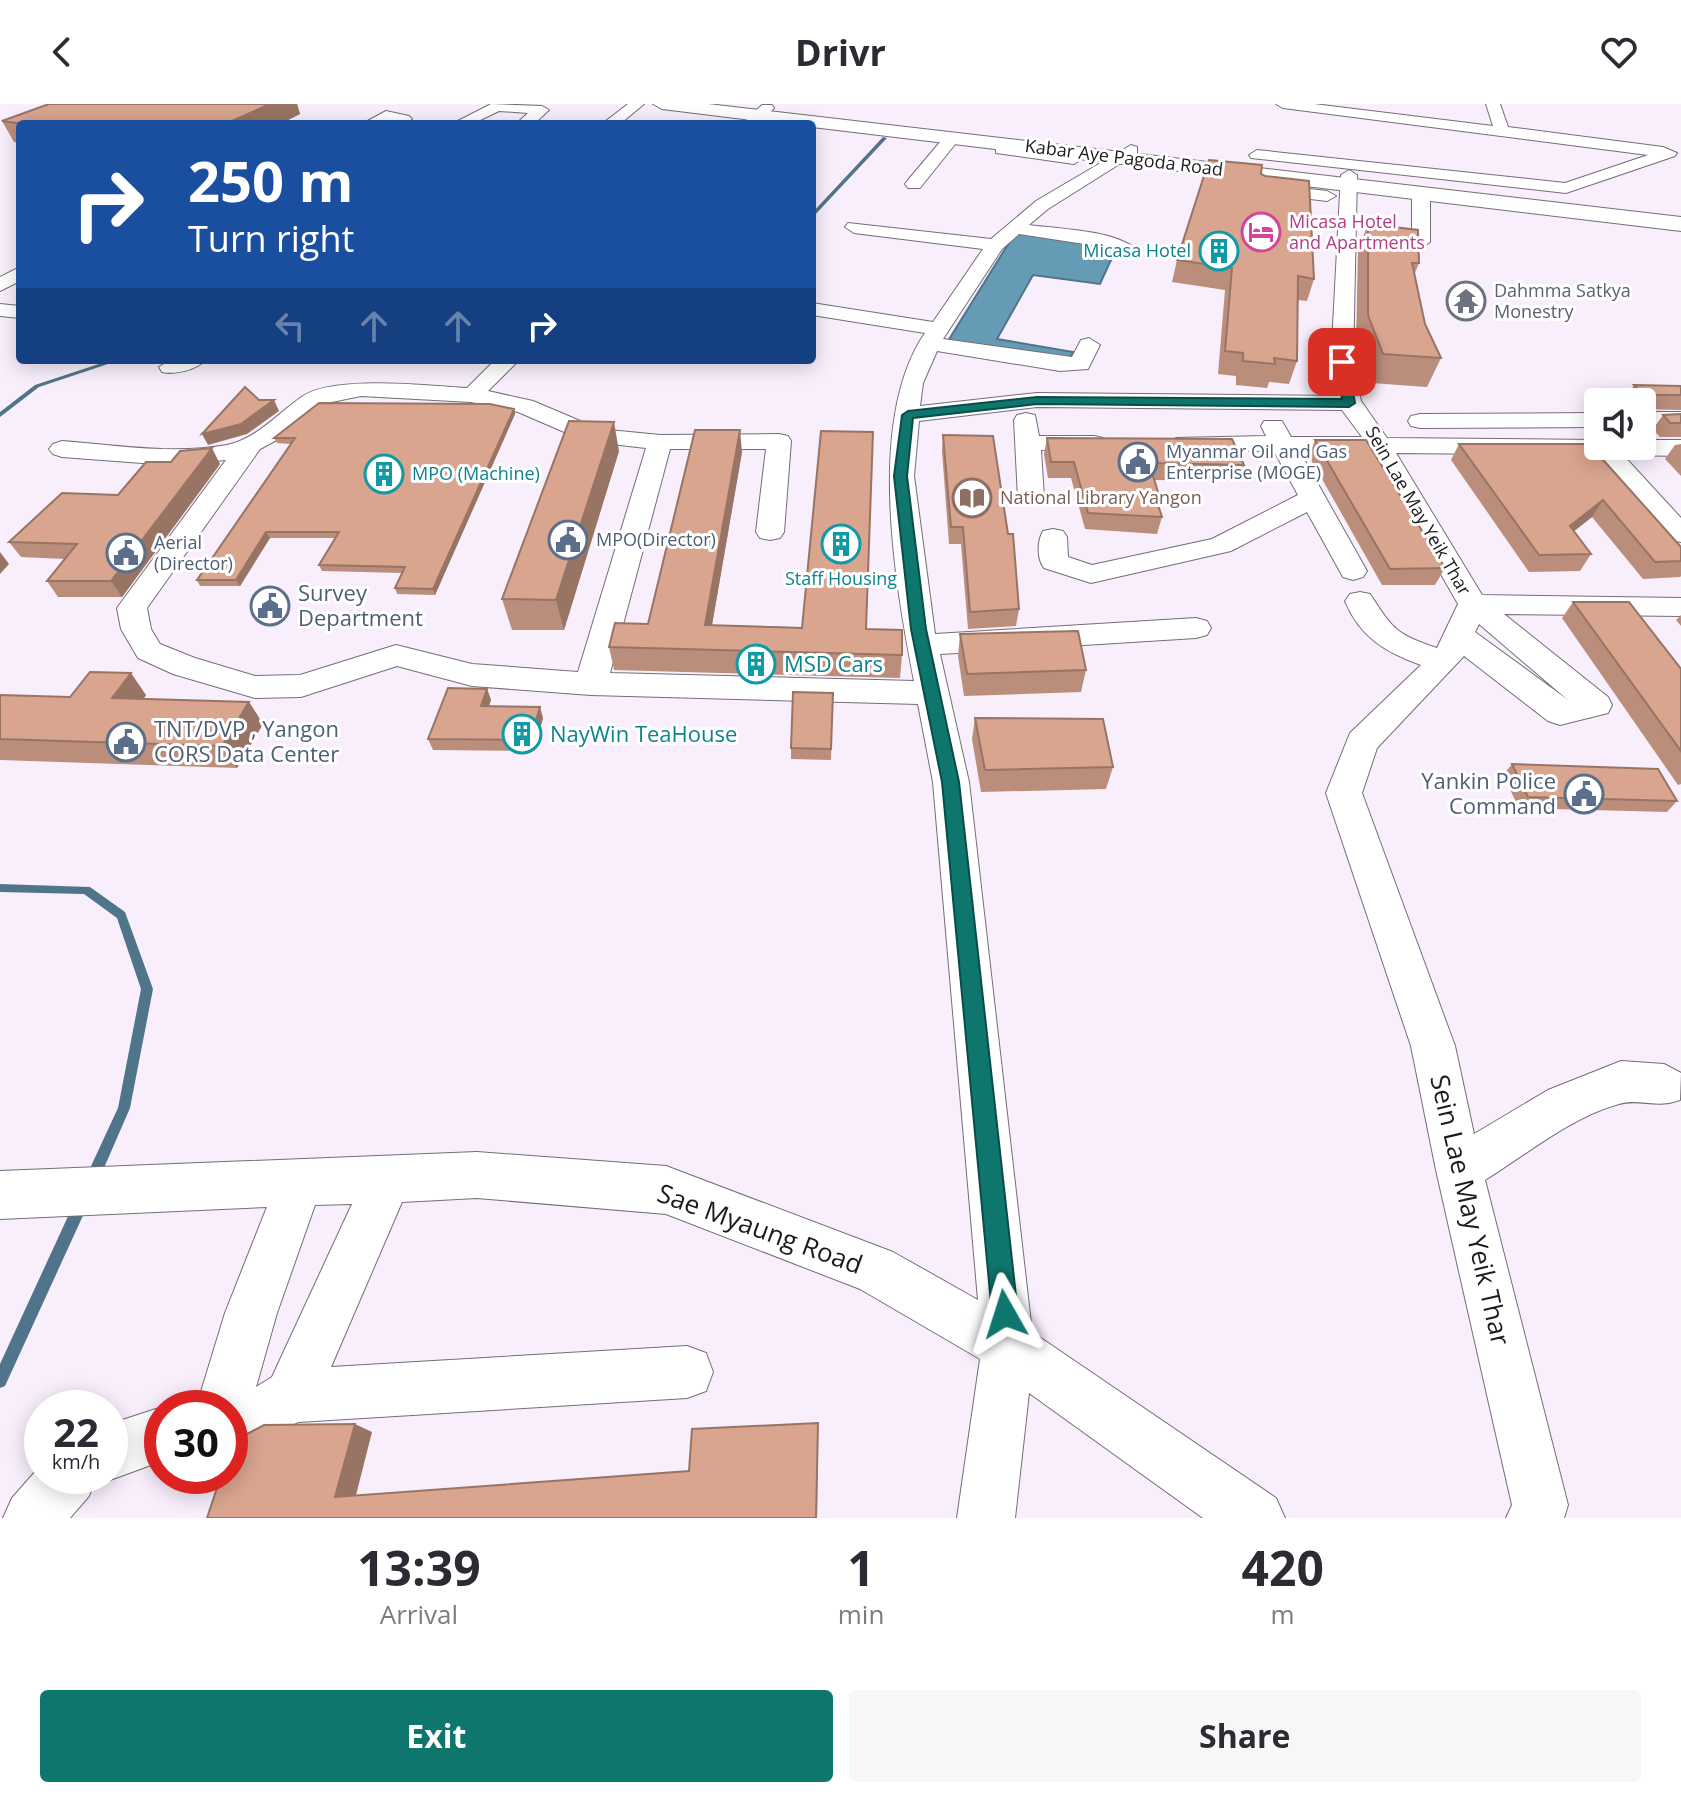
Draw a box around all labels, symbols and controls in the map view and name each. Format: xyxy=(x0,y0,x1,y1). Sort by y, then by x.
text: Drivr xyxy=(795,28,886,77)
icon: back xyxy=(40,30,84,74)
icon: heart xyxy=(1597,30,1641,74)
street label: Kabar Aye Pagoda Road xyxy=(1024,133,1225,181)
text: 250 m xyxy=(188,142,354,218)
icon: right xyxy=(56,152,160,256)
place label: Micasa Hotel and Apartments xyxy=(1289,209,1425,254)
hotel icon: Micasa Hotel and Apartments xyxy=(1240,211,1282,253)
text: Turn right xyxy=(188,214,354,263)
building icon: Micasa Hotel xyxy=(1198,230,1240,272)
place label: Micasa Hotel xyxy=(1083,238,1191,262)
place label: Dahmma Satkya Monestry xyxy=(1494,278,1631,323)
temple icon: Dahmma Satkya Monestry xyxy=(1445,280,1487,322)
icon: left xyxy=(268,304,312,348)
icon: ahead xyxy=(352,304,396,348)
icon: ahead xyxy=(436,304,480,348)
icon: right xyxy=(520,304,564,348)
pin xyxy=(1308,328,1376,396)
icon: arrive xyxy=(1320,340,1364,384)
map controls xyxy=(1584,388,1656,460)
button: sound xyxy=(1584,388,1656,460)
street label: Sein Lae May Yeik Thar xyxy=(1361,422,1477,600)
place label: Myanmar Oil and Gas Enterprise (MOGE) xyxy=(1166,439,1347,484)
public building icon: Myanmar Oil and Gas Enterprise (MOGE) xyxy=(1117,441,1159,483)
building icon: MPO (Machine) xyxy=(363,453,405,495)
place label: MPO (Machine) xyxy=(412,461,540,485)
library icon: National Library Yangon xyxy=(951,477,993,519)
place label: National Library Yangon xyxy=(1000,485,1202,509)
public building icon: MPO(Director) xyxy=(547,519,589,561)
building icon: Staff Housing xyxy=(820,523,862,565)
place label: MPO(Director) xyxy=(596,527,716,551)
place label: Aerial (Director) xyxy=(154,530,233,575)
public building icon: Aerial (Director) xyxy=(105,532,147,574)
place label: Staff Housing xyxy=(785,566,897,590)
place label: Survey Department xyxy=(298,577,423,632)
public building icon: Survey Department xyxy=(249,585,291,627)
building icon: MSD Cars xyxy=(735,643,777,685)
place label: MSD Cars xyxy=(784,648,883,678)
place label: TNT/DVP , Yangon CORS Data Center xyxy=(154,713,339,768)
building icon: NayWin TeaHouse xyxy=(501,713,543,755)
place label: NayWin TeaHouse xyxy=(550,718,737,748)
public building icon: TNT/DVP , Yangon CORS Data Center xyxy=(105,721,147,763)
place label: Yankin Police Command xyxy=(1421,765,1556,820)
public building icon: Yankin Police Command xyxy=(1563,773,1605,815)
street label: Sein Lae May Yeik Thar xyxy=(1422,1071,1520,1349)
street label: Sae Myaung Road xyxy=(653,1174,868,1282)
position arrow xyxy=(963,1272,1047,1356)
speed limit sign: 30 xyxy=(144,1390,248,1494)
text: 22 xyxy=(53,1404,99,1459)
text: km/h xyxy=(52,1448,100,1475)
text: 13:39 xyxy=(357,1535,481,1600)
text: 1 xyxy=(847,1535,875,1600)
text: 420 xyxy=(1241,1535,1324,1600)
text: Arrival xyxy=(380,1596,458,1632)
text: min xyxy=(838,1596,884,1632)
text: m xyxy=(1271,1596,1295,1632)
button: Exit xyxy=(40,1690,833,1782)
button: Share xyxy=(849,1690,1641,1782)

